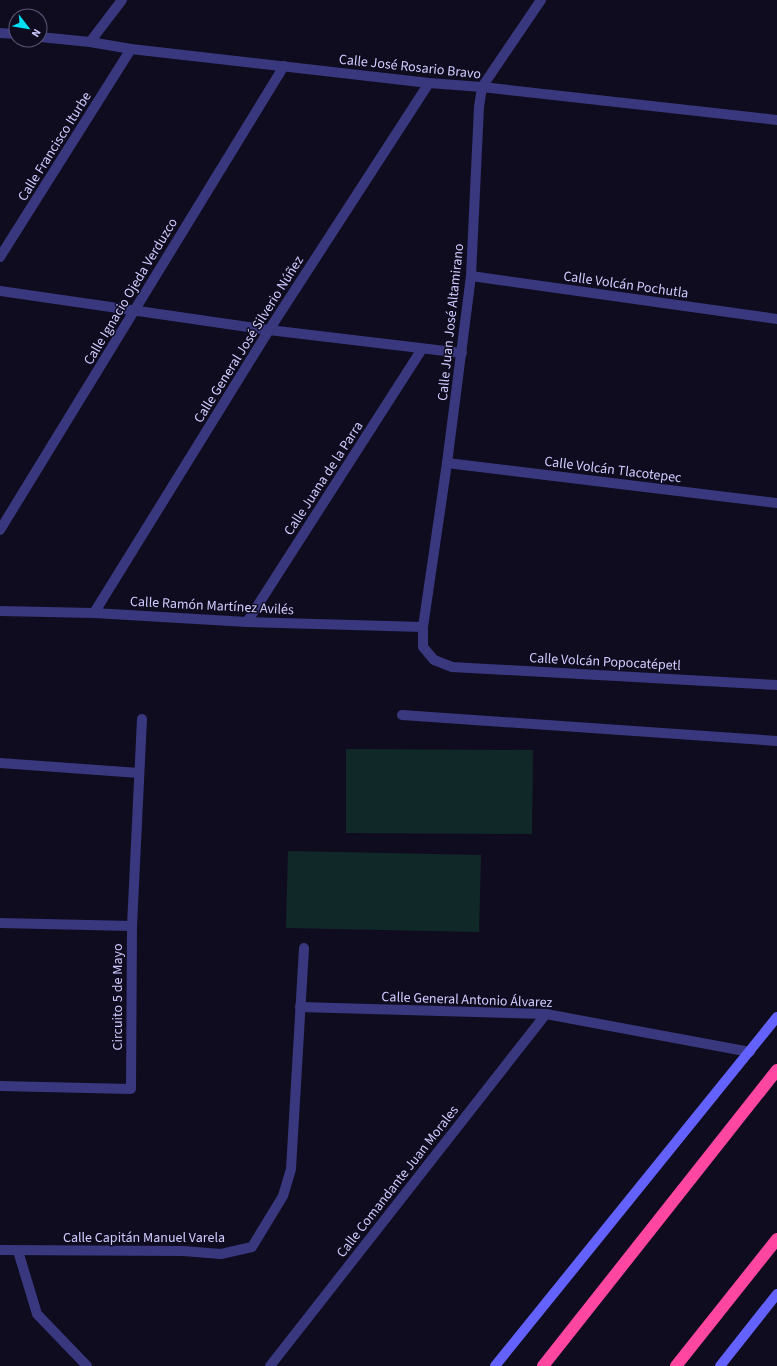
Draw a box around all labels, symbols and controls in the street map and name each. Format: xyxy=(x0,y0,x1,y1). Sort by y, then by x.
north arrow xyxy=(8,8,48,48)
text: N xyxy=(28,26,44,40)
street label: Calle José Rosario Bravo xyxy=(338,50,482,84)
street label: Calle Francisco Iturbe xyxy=(13,88,97,205)
street label: Calle Ignacio Ojeda Verduzco xyxy=(79,214,183,369)
street label: Calle Juan José Altamirano xyxy=(433,242,469,402)
street label: Calle General José Silverio Núñez xyxy=(189,252,309,427)
street label: Calle Volcán Pochutla xyxy=(562,266,690,304)
street label: Calle Juana de la Parra xyxy=(279,417,368,540)
street label: Calle Volcán Tlacotepec xyxy=(543,452,683,488)
street label: Calle Ramón Martínez Avilés xyxy=(130,592,295,620)
street label: Calle Volcán Popocatépetl xyxy=(529,648,682,676)
street label: Circuito 5 de Mayo xyxy=(108,943,128,1051)
street label: Calle General Antonio Álvarez xyxy=(381,987,553,1013)
street label: Calle Comandante Juan Morales xyxy=(332,1101,464,1262)
street label: Calle Capitán Manuel Varela xyxy=(63,1228,225,1248)

